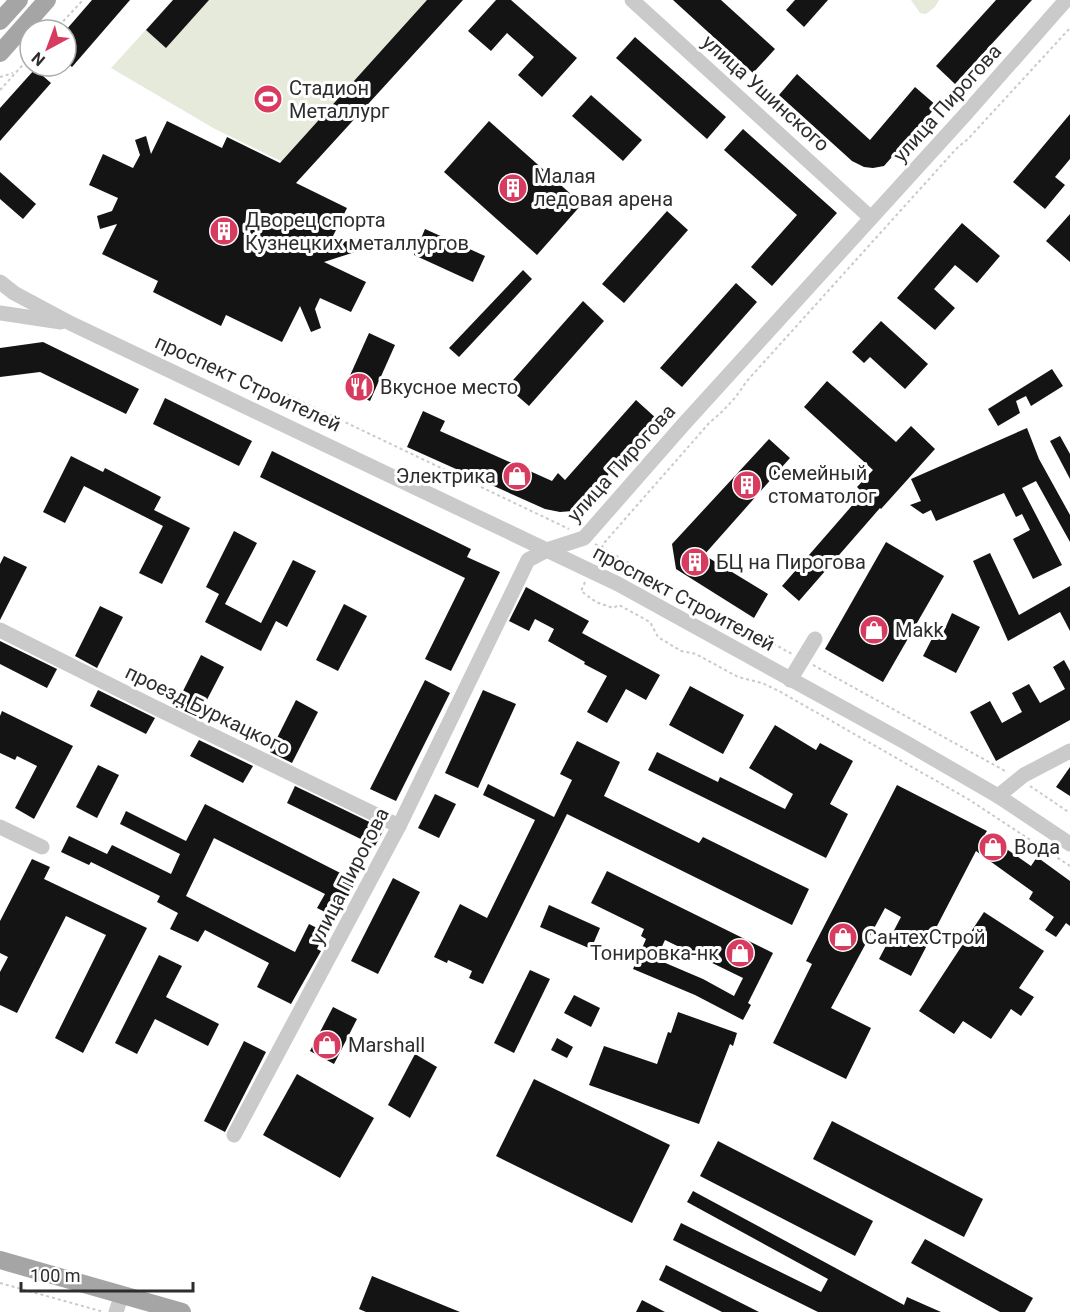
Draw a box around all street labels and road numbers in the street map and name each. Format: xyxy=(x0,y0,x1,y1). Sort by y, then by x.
street label: улица Ушинского xyxy=(697,30,835,156)
street label: улица Пирогова xyxy=(888,39,1006,167)
street label: проспект Строителей xyxy=(151,329,345,437)
street label: улица Пирогова xyxy=(562,399,680,527)
street label: проспект Строителей xyxy=(589,540,779,656)
street label: проезд Буркацкого xyxy=(122,660,294,760)
street label: улица Пирогова xyxy=(304,804,394,948)

